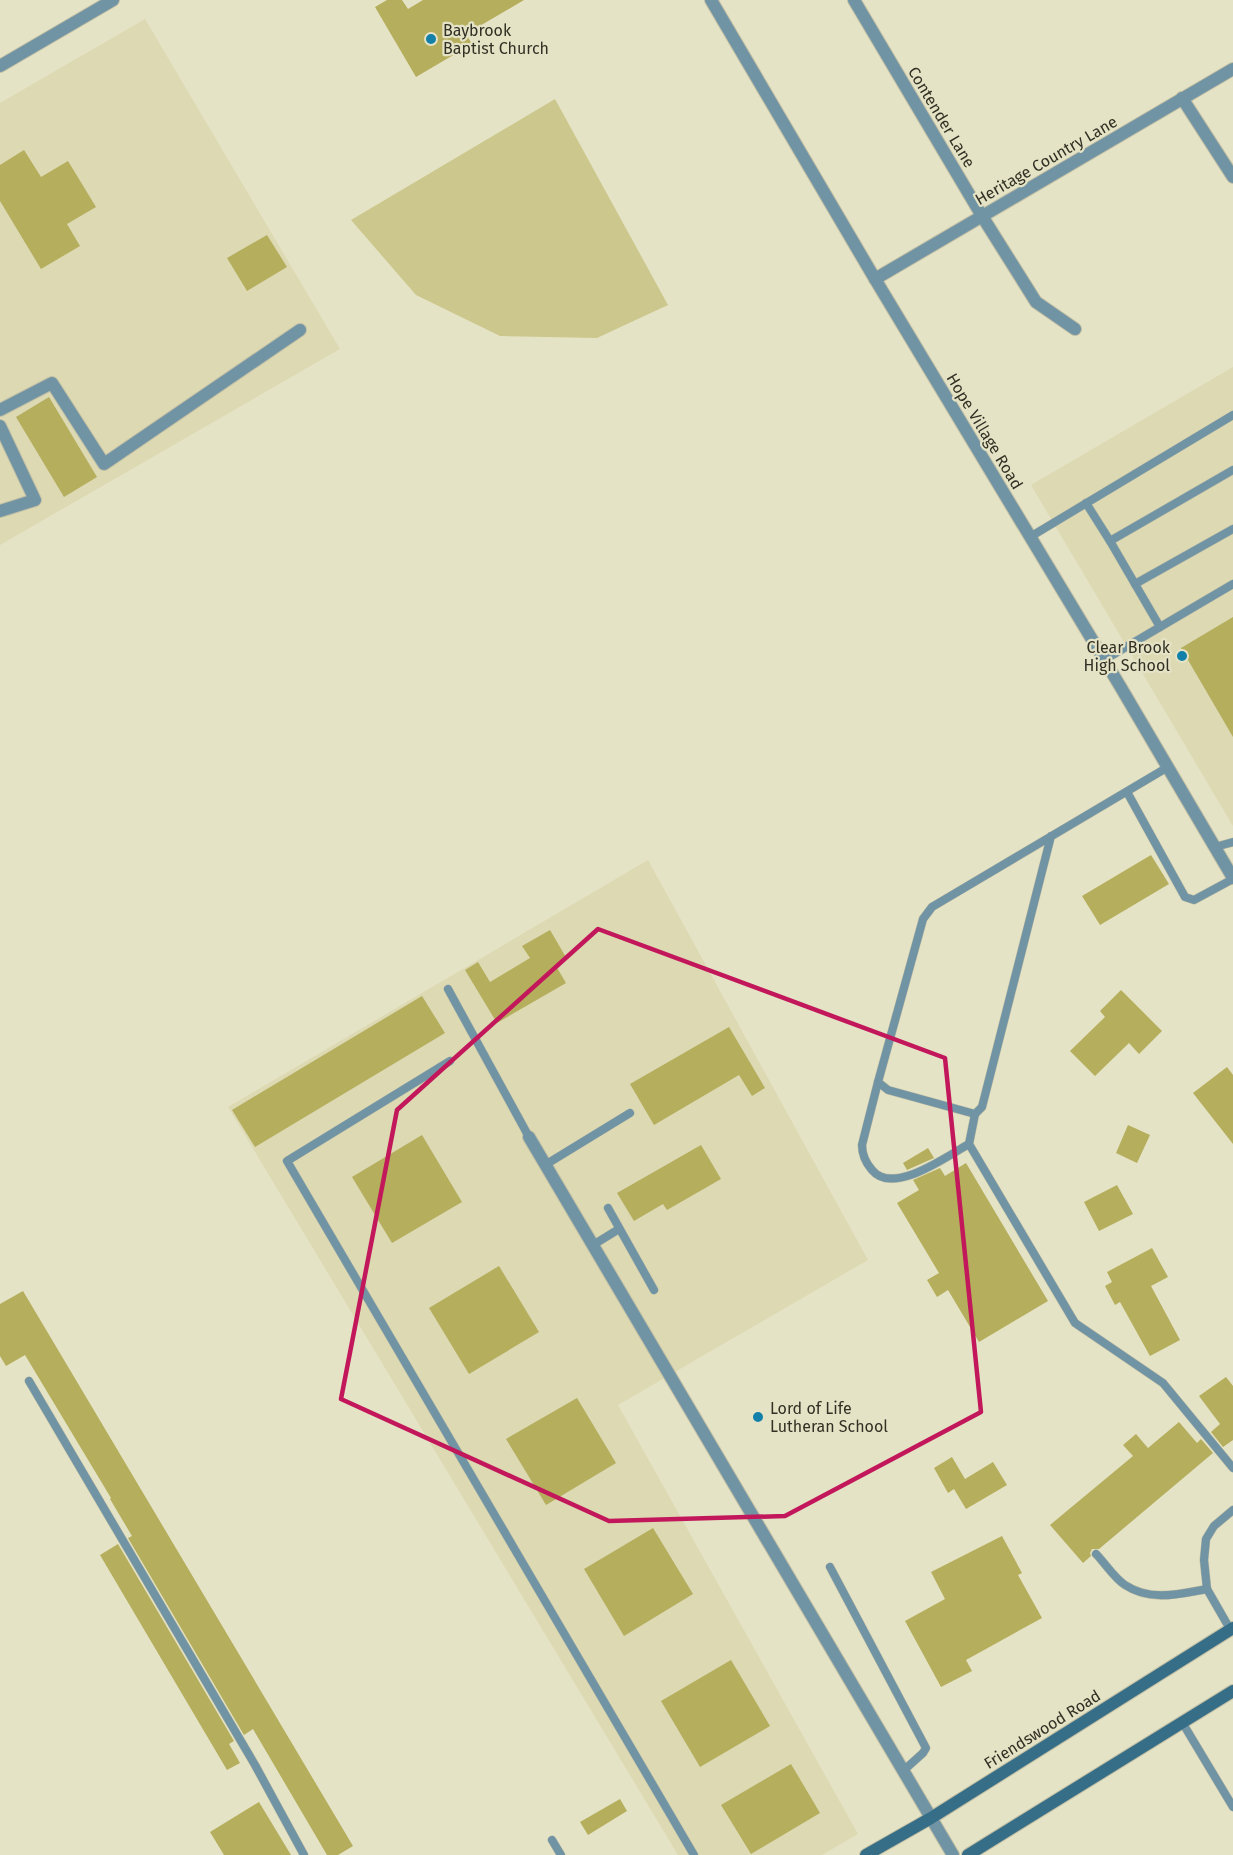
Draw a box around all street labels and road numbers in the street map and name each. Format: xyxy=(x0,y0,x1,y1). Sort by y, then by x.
street label: Contender Lane xyxy=(904,63,979,171)
street label: Heritage Country Lane xyxy=(972,112,1121,209)
street label: Hope Village Road xyxy=(942,370,1027,493)
street label: Friendswood Road xyxy=(980,1686,1104,1773)

